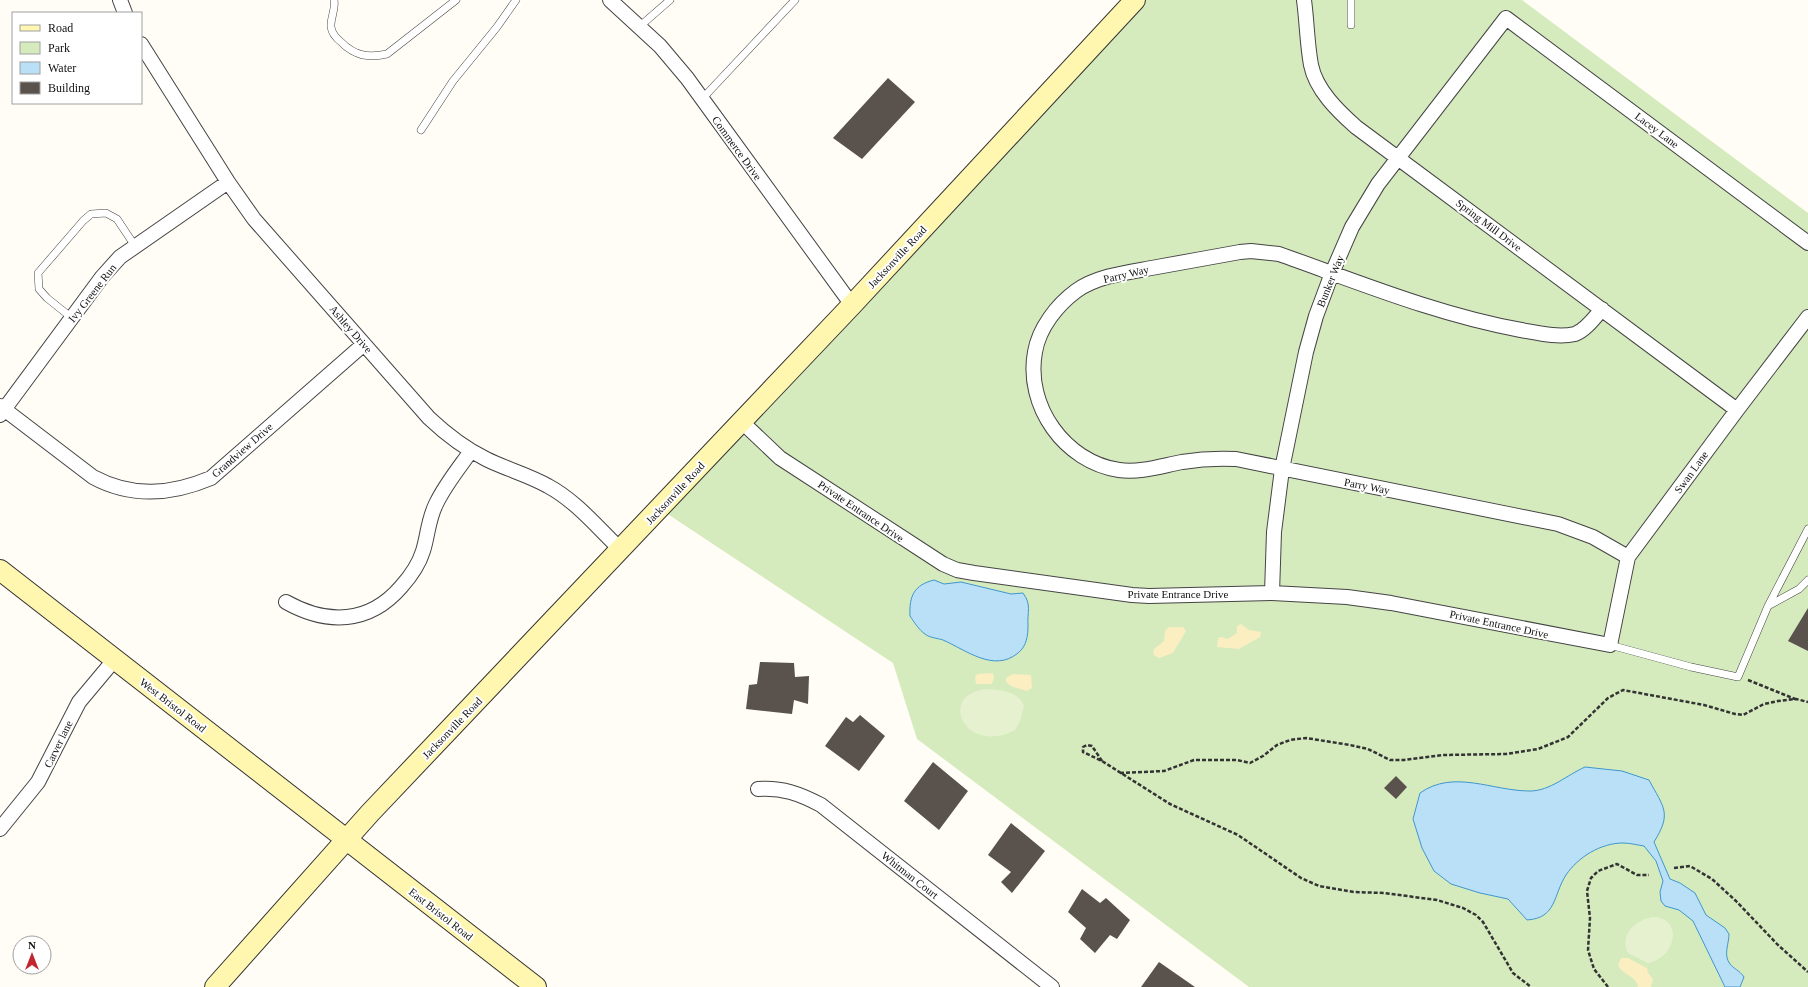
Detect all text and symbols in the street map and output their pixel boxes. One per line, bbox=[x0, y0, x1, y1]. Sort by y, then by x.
legend bbox=[12, 12, 142, 104]
text: Road bbox=[48, 21, 73, 35]
text: Park bbox=[48, 41, 70, 55]
text: Water bbox=[48, 61, 76, 75]
text: Building bbox=[48, 81, 90, 95]
street label: Lacey Lane bbox=[1633, 110, 1681, 150]
street label: Commerce Drive bbox=[710, 114, 764, 182]
street label: Spring Mill Drive bbox=[1454, 196, 1524, 254]
street label: Jacksonville Road bbox=[865, 223, 929, 290]
street label: Bunker Way bbox=[1314, 253, 1346, 309]
street label: Ivy Greene Run bbox=[66, 261, 119, 324]
street label: Parry Way bbox=[1102, 263, 1150, 285]
street label: Ashley Drive bbox=[327, 303, 375, 355]
street label: Grandview Drive bbox=[209, 420, 275, 480]
street label: Swan Lane bbox=[1672, 448, 1710, 495]
street label: Jacksonville Road bbox=[643, 459, 707, 526]
street label: Parry Way bbox=[1343, 476, 1391, 496]
street label: Private Entrance Drive bbox=[816, 478, 906, 544]
street label: Private Entrance Drive bbox=[1128, 588, 1229, 600]
street label: Private Entrance Drive bbox=[1448, 608, 1550, 640]
street label: West Bristol Road bbox=[138, 676, 209, 735]
street label: Jacksonville Road bbox=[420, 695, 485, 761]
street label: Carver lane bbox=[41, 718, 75, 770]
street label: Whitman Court bbox=[879, 849, 941, 901]
street label: East Bristol Road bbox=[407, 885, 476, 943]
north arrow bbox=[12, 935, 52, 975]
text: N bbox=[28, 939, 36, 951]

